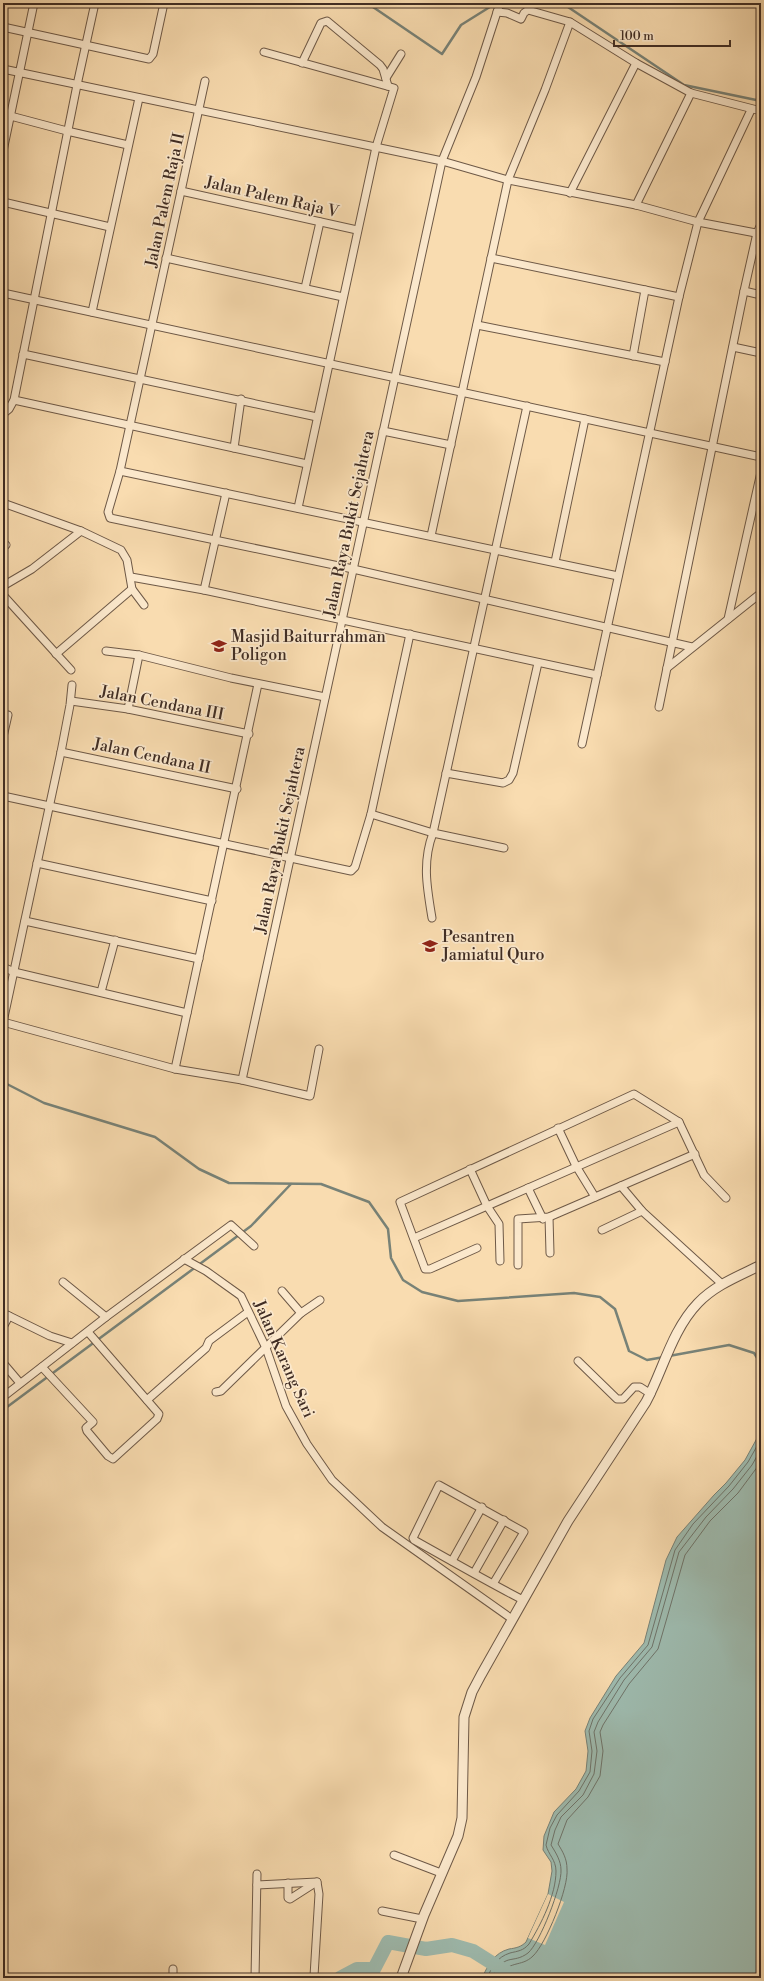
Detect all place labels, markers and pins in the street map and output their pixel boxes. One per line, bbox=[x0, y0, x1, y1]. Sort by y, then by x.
place label: Masjid Baiturrahman Poligon bbox=[231, 627, 386, 665]
school or university icon: Masjid Baiturrahman Poligon bbox=[210, 637, 228, 655]
place label: Pesantren Jamiatul Quro bbox=[441, 927, 544, 965]
school or university icon: Pesantren Jamiatul Quro bbox=[421, 937, 439, 955]

